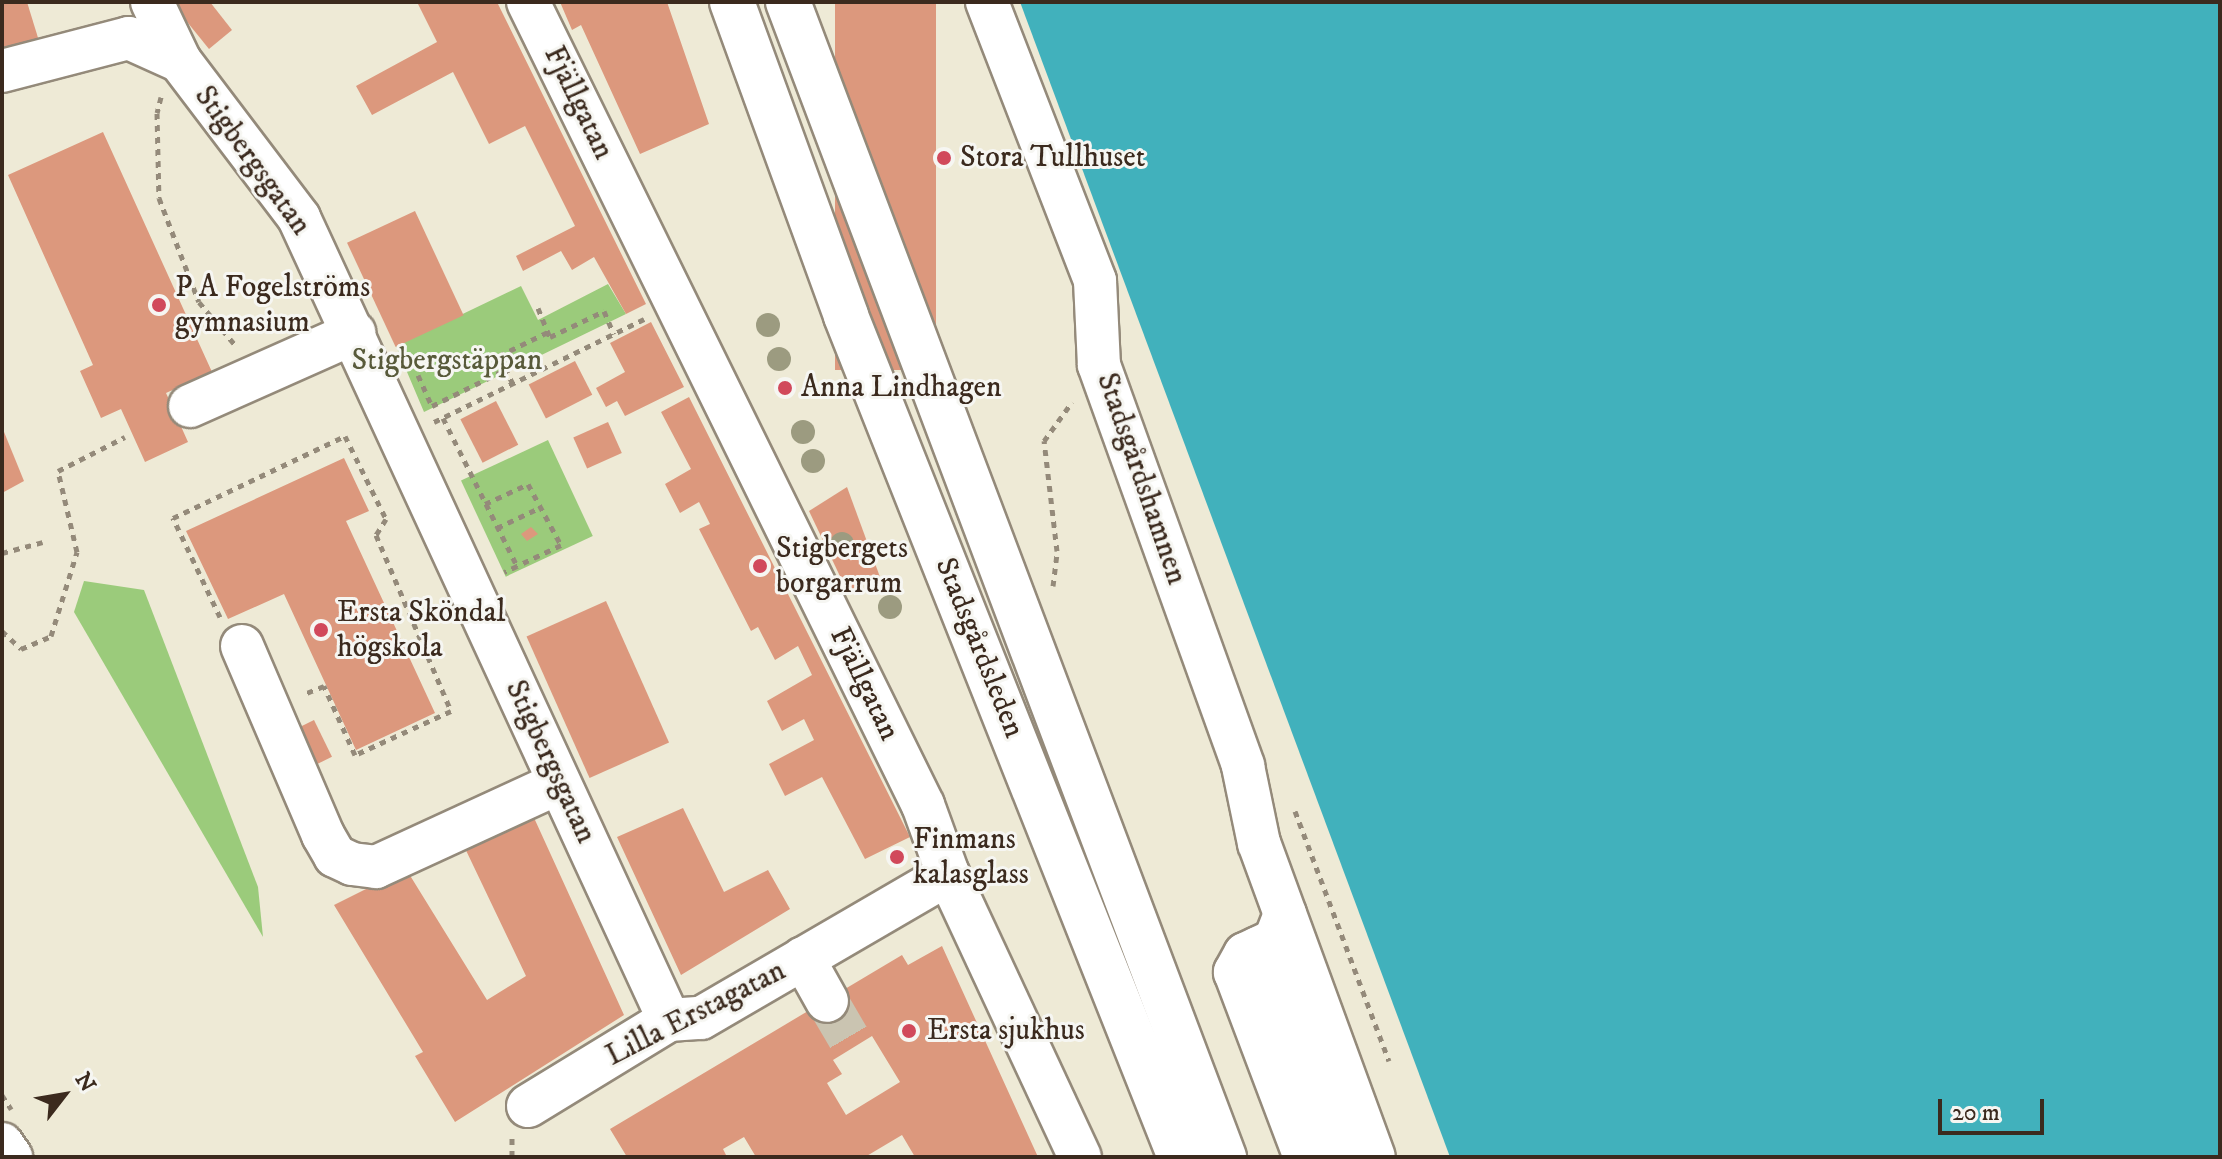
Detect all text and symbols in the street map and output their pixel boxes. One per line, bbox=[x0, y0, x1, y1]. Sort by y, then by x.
street label: Fjällgatan bbox=[535, 40, 621, 166]
street label: Stigbergsgatan bbox=[186, 80, 318, 242]
place label: Stora Tullhuset bbox=[960, 140, 1145, 176]
marker: Stora Tullhuset bbox=[935, 149, 953, 167]
place label: P A Fogelströms gymnasium bbox=[175, 270, 370, 340]
marker: P A Fogelströms gymnasium bbox=[150, 296, 168, 314]
park label: Stigbergstäppan bbox=[352, 343, 542, 379]
street label: Stadsgårdshamnen bbox=[1088, 369, 1194, 589]
place label: Anna Lindhagen bbox=[801, 370, 1002, 406]
marker: Anna Lindhagen bbox=[776, 379, 794, 397]
place label: Stigbergets borgarrum bbox=[776, 531, 908, 602]
street label: Stadsgårdsleden bbox=[927, 553, 1031, 743]
marker: Stigbergets borgarrum bbox=[751, 557, 769, 575]
place label: Ersta Sköndal högskola bbox=[337, 595, 505, 666]
marker: Ersta Sköndal högskola bbox=[312, 621, 330, 639]
street label: Fjällgatan bbox=[821, 621, 907, 747]
street label: Stigbergsgatan bbox=[497, 675, 603, 849]
place label: Finmans kalasglass bbox=[913, 822, 1029, 892]
marker: Finmans kalasglass bbox=[888, 848, 906, 866]
street label: Lilla Erstagatan bbox=[600, 953, 792, 1075]
place label: Ersta sjukhus bbox=[927, 1013, 1085, 1049]
marker: Ersta sjukhus bbox=[898, 1020, 920, 1042]
north arrow bbox=[24, 1055, 104, 1135]
text: N bbox=[69, 1068, 101, 1097]
scale bar bbox=[1942, 1083, 2048, 1133]
text: 20 m bbox=[1952, 1098, 2000, 1128]

